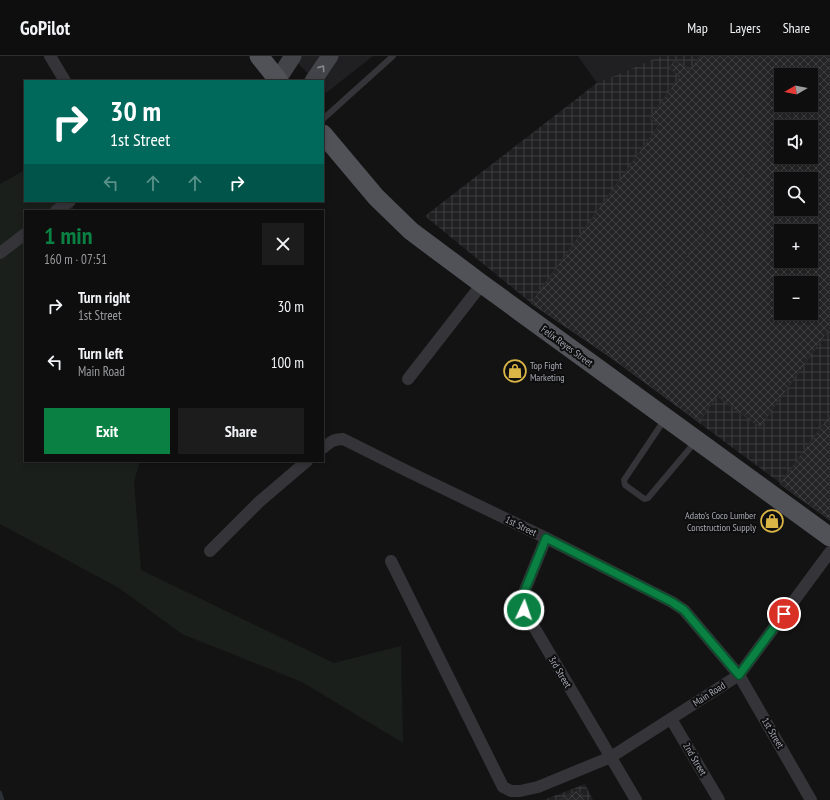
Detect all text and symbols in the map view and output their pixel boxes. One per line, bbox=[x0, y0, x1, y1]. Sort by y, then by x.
text: GoPilot bbox=[20, 16, 70, 40]
text: Map bbox=[687, 19, 708, 37]
text: Layers bbox=[730, 19, 761, 37]
text: Share bbox=[783, 19, 810, 37]
one-way arrow bbox=[317, 66, 324, 73]
north arrow bbox=[774, 68, 818, 112]
map controls bbox=[774, 68, 818, 320]
text: 30 m bbox=[110, 92, 161, 129]
icon: right bbox=[44, 96, 96, 148]
button: sound bbox=[774, 120, 818, 164]
text: 1st Street bbox=[110, 128, 170, 151]
icon: left bbox=[100, 172, 122, 194]
icon: ahead bbox=[142, 172, 164, 194]
icon: ahead bbox=[184, 172, 206, 194]
icon: right bbox=[226, 172, 248, 194]
button: search bbox=[774, 172, 818, 216]
text: 1 min bbox=[44, 220, 92, 251]
button: close bbox=[262, 223, 304, 265]
button: + bbox=[774, 224, 818, 268]
text: 160 m · 07:51 bbox=[44, 251, 107, 268]
button: − bbox=[774, 276, 818, 320]
text: Turn right bbox=[78, 288, 130, 307]
icon: right bbox=[44, 295, 66, 317]
text: 30 m bbox=[278, 297, 304, 316]
text: 1st Street bbox=[78, 307, 122, 324]
street label: Felix Reyes Street bbox=[538, 323, 596, 369]
text: Turn left bbox=[78, 344, 123, 363]
icon: left bbox=[44, 351, 66, 373]
text: 100 m bbox=[271, 353, 304, 372]
shop icon: Top Fight Marketing bbox=[502, 358, 528, 384]
place label: Top Fight Marketing bbox=[530, 359, 565, 384]
text: Main Road bbox=[78, 363, 125, 380]
button: Exit bbox=[44, 408, 170, 454]
button: Share bbox=[178, 408, 304, 454]
shop icon: Adato's Coco Lumber Construction Supply bbox=[759, 508, 785, 534]
place label: Adato's Coco Lumber Construction Supply bbox=[685, 509, 756, 534]
street label: 1st Street bbox=[503, 513, 539, 539]
position arrow bbox=[503, 589, 545, 631]
pin bbox=[767, 597, 801, 631]
icon: arrive bbox=[773, 603, 795, 625]
street label: 3rd Street bbox=[546, 654, 575, 690]
street label: Main Road bbox=[690, 679, 728, 709]
street label: 1st Street bbox=[759, 715, 787, 751]
street label: 2nd Street bbox=[680, 740, 710, 778]

